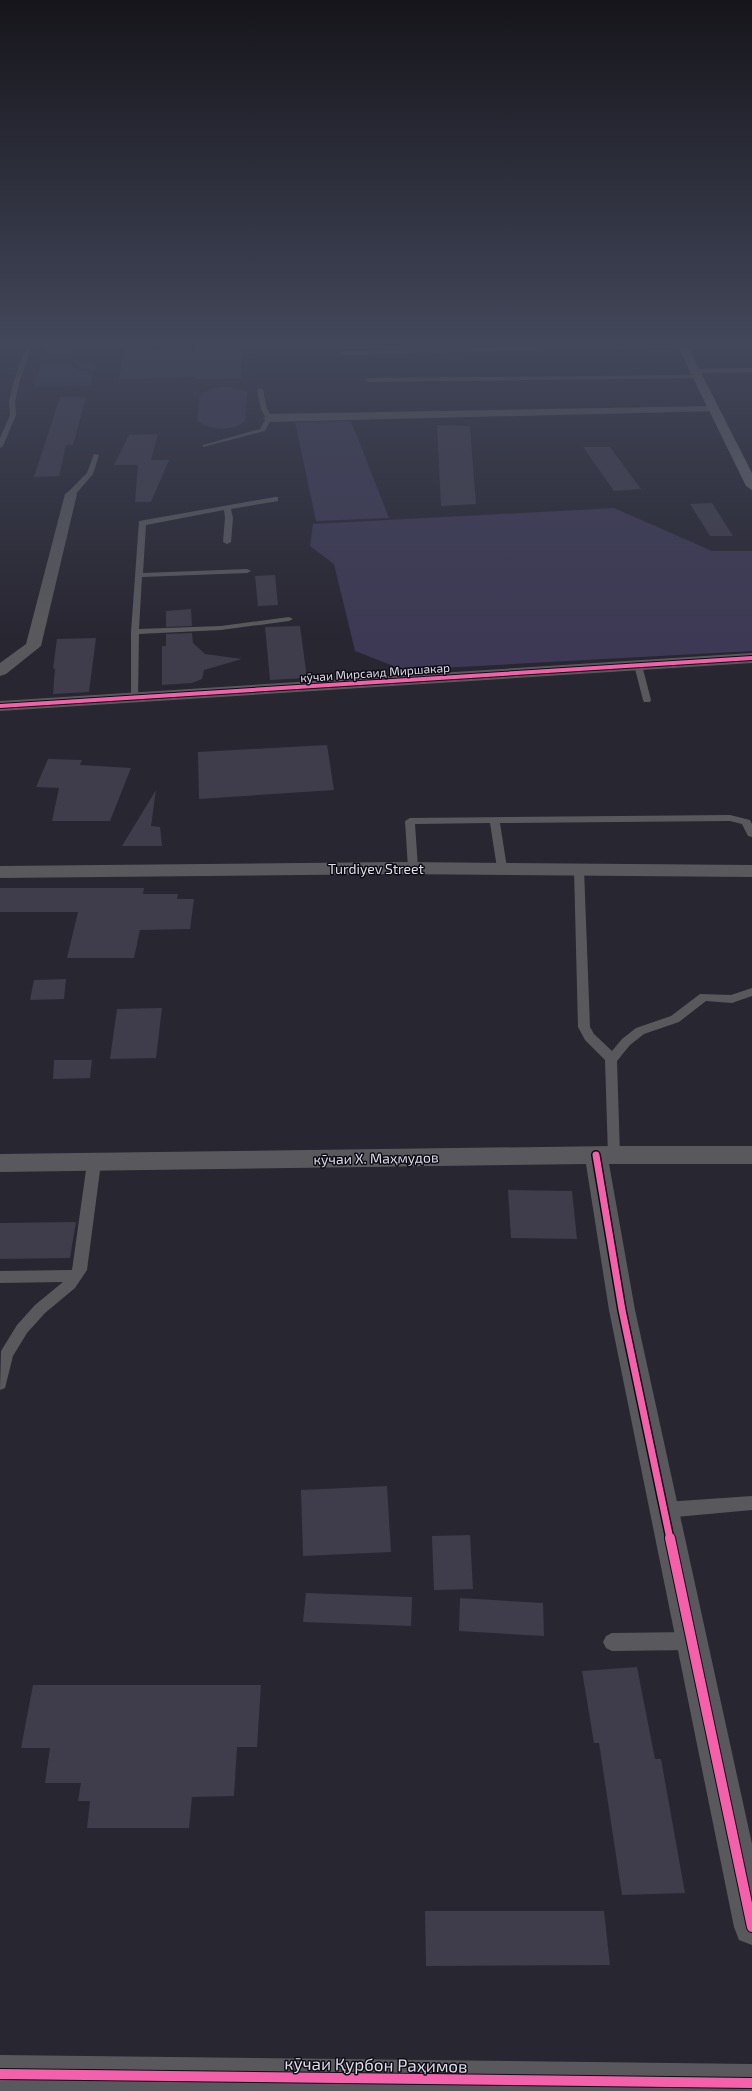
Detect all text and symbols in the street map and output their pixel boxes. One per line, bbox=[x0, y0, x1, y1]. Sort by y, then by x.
street label: кӯчаи Мирсаид Миршакар bbox=[300, 660, 451, 685]
street label: Turdiyev Street bbox=[328, 860, 424, 877]
street label: кӯчаи Х. Маҳмудов bbox=[313, 1148, 439, 1168]
street label: кӯчаи Қурбон Раҳимов bbox=[284, 2052, 468, 2077]

